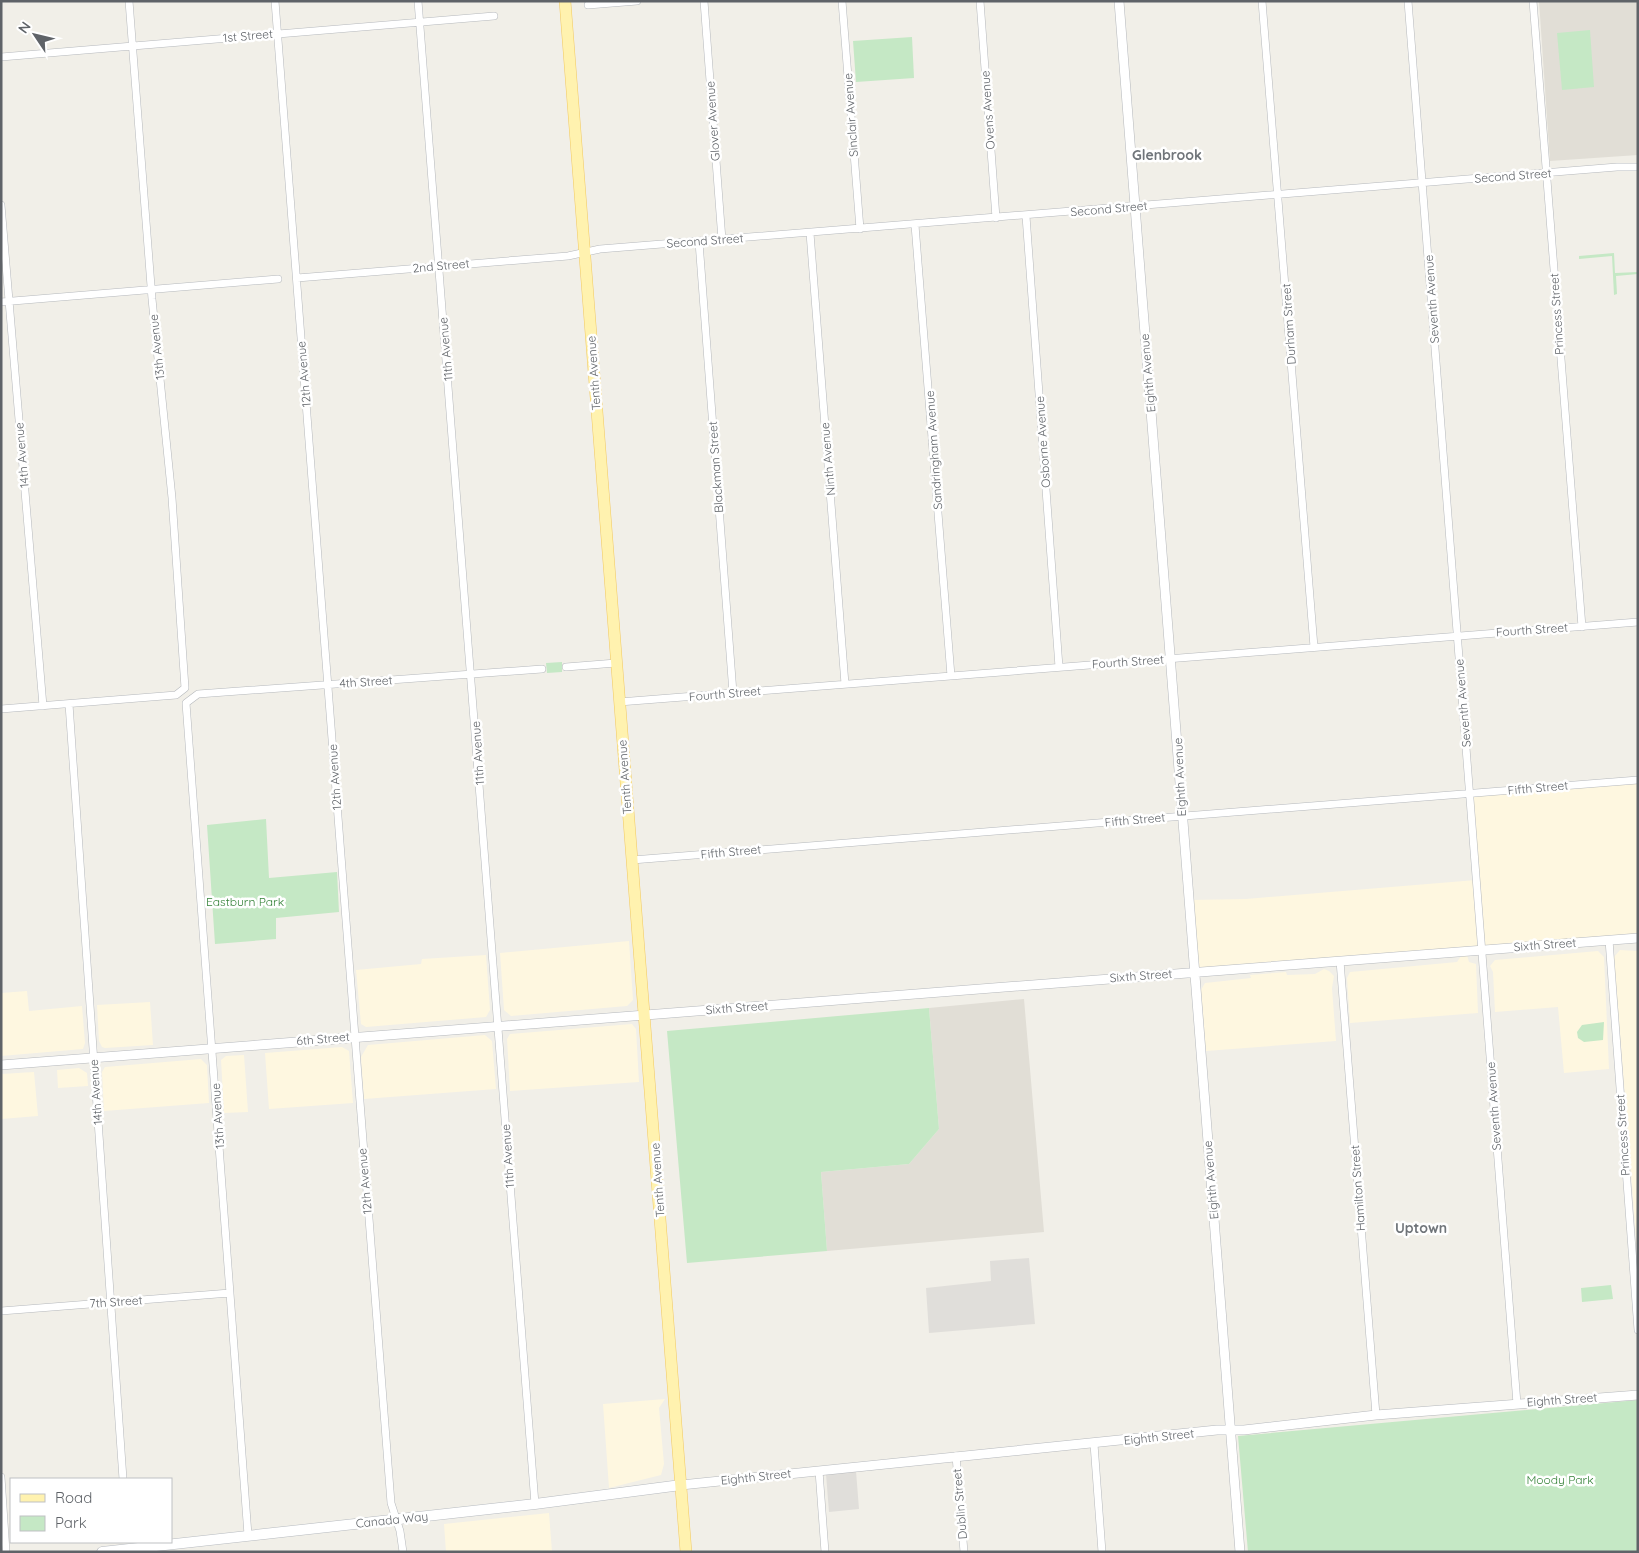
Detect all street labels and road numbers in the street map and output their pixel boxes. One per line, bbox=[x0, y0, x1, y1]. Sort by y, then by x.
street label: 1st Street bbox=[222, 26, 274, 45]
street label: Ovens Avenue bbox=[977, 70, 998, 150]
street label: Sinclair Avenue bbox=[840, 72, 861, 157]
street label: Glover Avenue bbox=[702, 80, 723, 162]
street label: Second Street bbox=[1474, 165, 1552, 186]
street label: Second Street bbox=[1070, 198, 1148, 219]
street label: Second Street bbox=[666, 230, 744, 251]
street label: Seventh Avenue bbox=[1421, 254, 1442, 344]
street label: 2nd Street bbox=[412, 256, 470, 275]
street label: Princess Street bbox=[1546, 273, 1567, 355]
street label: Durham Street bbox=[1278, 283, 1299, 365]
street label: 13th Avenue bbox=[146, 313, 167, 381]
street label: 11th Avenue bbox=[435, 316, 456, 382]
street label: Eighth Avenue bbox=[1137, 333, 1158, 413]
street label: Tenth Avenue bbox=[583, 335, 604, 411]
street label: 12th Avenue bbox=[293, 340, 314, 408]
street label: Sandringham Avenue bbox=[922, 390, 945, 510]
street label: Osborne Avenue bbox=[1032, 395, 1053, 488]
street label: 14th Avenue bbox=[11, 421, 32, 488]
street label: Blackman Street bbox=[705, 421, 726, 513]
street label: Ninth Avenue bbox=[817, 422, 838, 496]
street label: Fourth Street bbox=[1495, 619, 1569, 640]
street label: Fourth Street bbox=[1091, 651, 1165, 672]
street label: Seventh Avenue bbox=[1451, 658, 1474, 748]
street label: 4th Street bbox=[339, 672, 393, 691]
street label: Fourth Street bbox=[688, 683, 762, 704]
street label: 11th Avenue bbox=[468, 720, 487, 786]
street label: Eighth Avenue bbox=[1170, 737, 1189, 817]
street label: Tenth Avenue bbox=[614, 739, 635, 815]
street label: 12th Avenue bbox=[325, 743, 344, 811]
street label: Fifth Street bbox=[1507, 777, 1569, 798]
street label: Fifth Street bbox=[1104, 809, 1166, 830]
street label: Fifth Street bbox=[700, 841, 762, 862]
street label: Sixth Street bbox=[1513, 935, 1577, 954]
street label: Sixth Street bbox=[1109, 966, 1173, 985]
street label: Sixth Street bbox=[705, 998, 769, 1017]
street label: 6th Street bbox=[296, 1029, 350, 1048]
street label: 14th Avenue bbox=[86, 1058, 105, 1125]
street label: Seventh Avenue bbox=[1483, 1061, 1504, 1151]
street label: 13th Avenue bbox=[208, 1082, 227, 1149]
street label: Princess Street bbox=[1612, 1094, 1633, 1176]
street label: 11th Avenue bbox=[498, 1123, 517, 1189]
street label: Eighth Avenue bbox=[1200, 1140, 1221, 1220]
street label: Tenth Avenue bbox=[647, 1142, 668, 1218]
street label: Hamilton Street bbox=[1347, 1144, 1368, 1232]
street label: 12th Avenue bbox=[354, 1147, 375, 1215]
street label: 7th Street bbox=[89, 1292, 143, 1311]
street label: Eighth Street bbox=[1526, 1390, 1598, 1409]
street label: Eighth Street bbox=[1123, 1425, 1195, 1448]
street label: Eighth Street bbox=[720, 1465, 792, 1488]
street label: Dublin Street bbox=[949, 1468, 970, 1540]
street label: Canada Way bbox=[355, 1508, 429, 1531]

